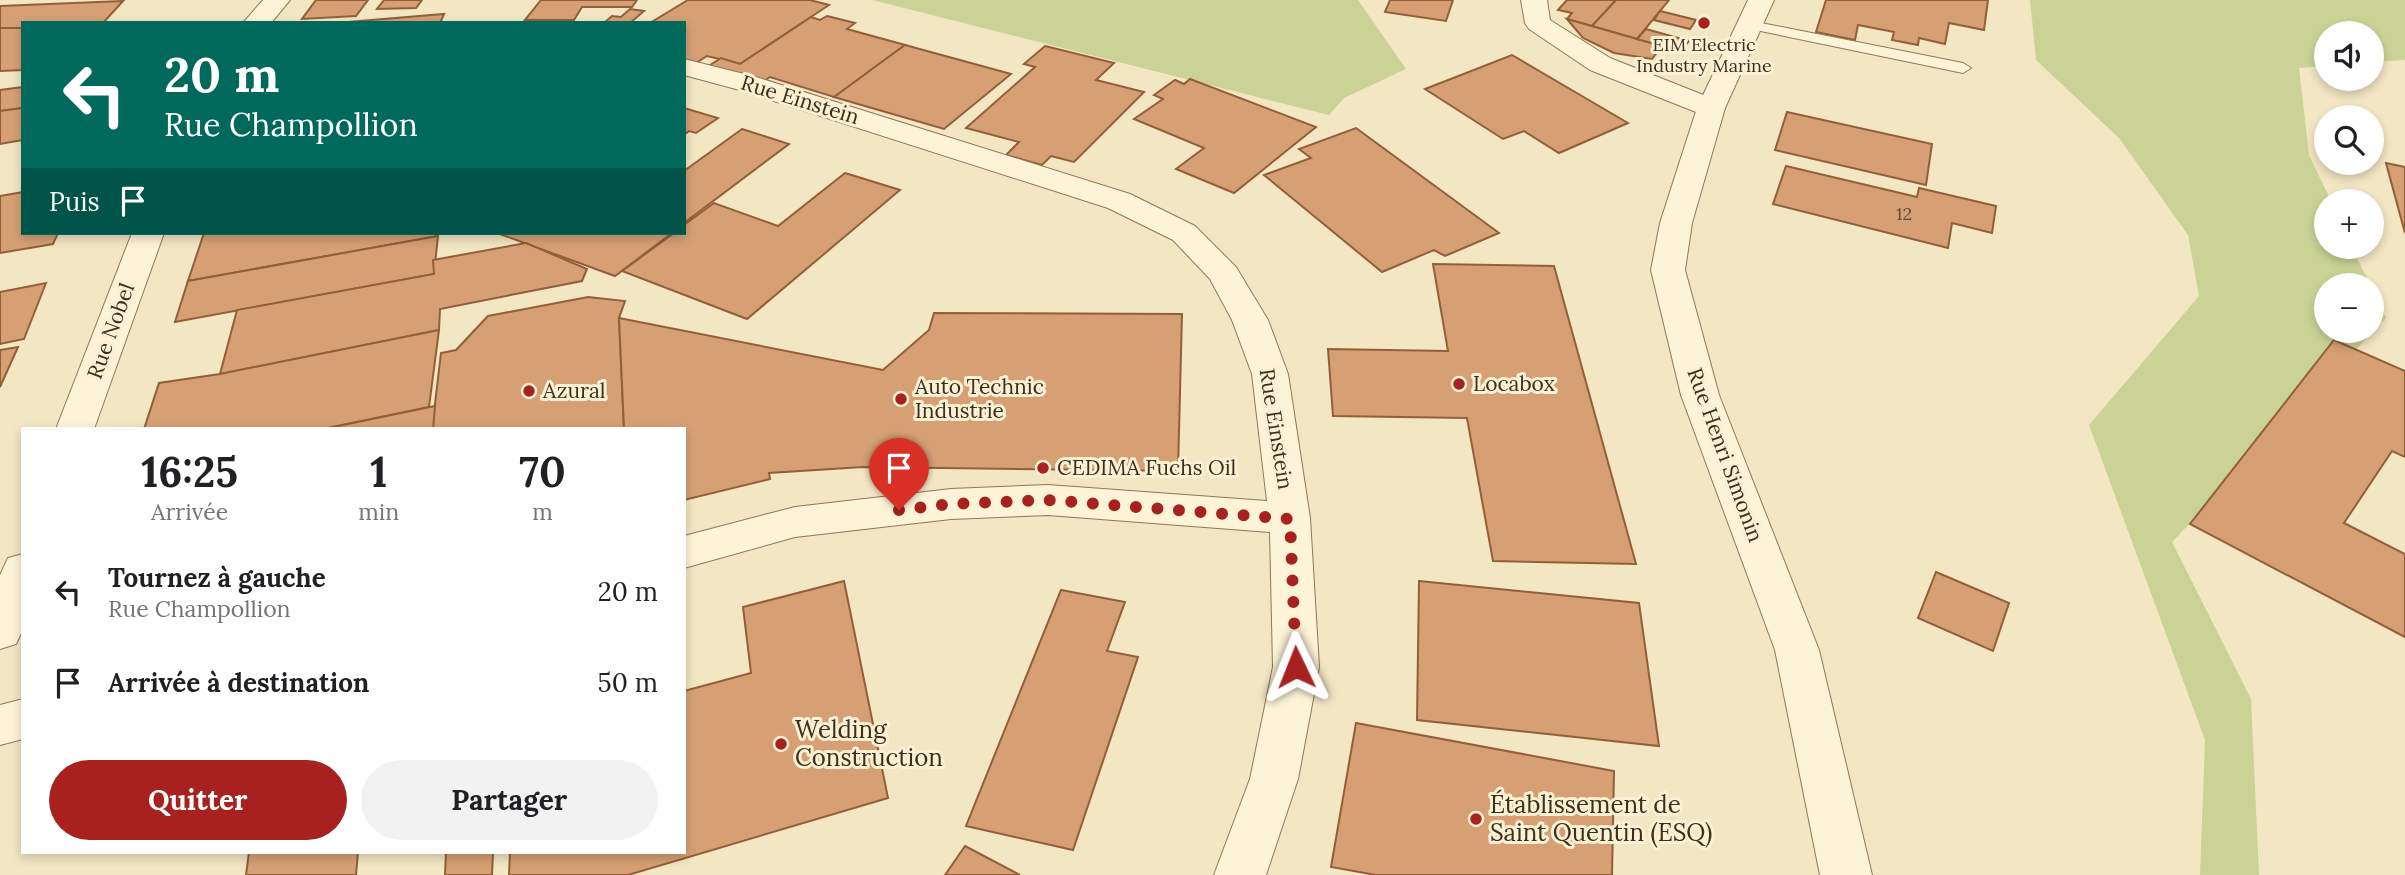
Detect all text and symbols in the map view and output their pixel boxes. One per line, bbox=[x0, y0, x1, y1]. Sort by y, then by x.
marker: EIM Electric Industry Marine bbox=[1696, 15, 1712, 31]
map controls bbox=[2314, 21, 2384, 343]
button: sound bbox=[2314, 21, 2384, 91]
place label: EIM Electric Industry Marine bbox=[1636, 33, 1772, 77]
text: 20 m bbox=[164, 43, 279, 105]
icon: left bbox=[49, 49, 140, 140]
street label: Rue Einstein bbox=[738, 69, 863, 130]
text: Rue Champollion bbox=[164, 104, 418, 145]
button: search bbox=[2314, 105, 2384, 175]
icon: arrive bbox=[114, 182, 152, 220]
text: Puis bbox=[49, 185, 100, 218]
button: + bbox=[2314, 189, 2384, 259]
house number: 12 bbox=[1896, 202, 1912, 225]
button: − bbox=[2314, 273, 2384, 343]
street label: Rue Nobel bbox=[81, 279, 140, 382]
street label: Rue Henri Simonin bbox=[1681, 364, 1770, 546]
street label: Rue Einstein bbox=[1254, 366, 1299, 492]
place label: Locabox bbox=[1473, 370, 1555, 397]
place label: Auto Technic Industrie bbox=[914, 373, 1044, 424]
marker: Locabox bbox=[1451, 376, 1467, 392]
place label: Azural bbox=[542, 377, 606, 404]
marker: Azural bbox=[521, 383, 537, 399]
marker: Auto Technic Industrie bbox=[893, 391, 909, 407]
pin bbox=[869, 438, 929, 510]
text: 16:25 bbox=[141, 445, 238, 499]
text: 1 bbox=[370, 445, 387, 499]
text: 70 bbox=[519, 445, 566, 499]
icon: arrive bbox=[880, 449, 918, 487]
place label: CEDIMA Fuchs Oil bbox=[1057, 454, 1236, 481]
marker: CEDIMA Fuchs Oil bbox=[1035, 460, 1051, 476]
text: Arrivée bbox=[151, 497, 228, 526]
text: min bbox=[358, 497, 399, 526]
text: m bbox=[532, 497, 553, 526]
text: Tournez à gauche bbox=[108, 561, 326, 594]
icon: left bbox=[49, 573, 87, 611]
text: 20 m bbox=[598, 575, 658, 608]
text: Rue Champollion bbox=[108, 594, 291, 623]
position arrow bbox=[1259, 630, 1333, 704]
icon: arrive bbox=[49, 664, 87, 702]
text: Arrivée à destination bbox=[108, 666, 369, 699]
text: 50 m bbox=[598, 666, 658, 699]
place label: Welding Construction bbox=[795, 714, 943, 773]
marker: Welding Construction bbox=[773, 736, 789, 752]
button: Quitter bbox=[49, 760, 347, 840]
button: Partager bbox=[361, 760, 658, 840]
place label: Établissement de Saint Quentin (ESQ) bbox=[1490, 789, 1712, 848]
marker: Établissement de Saint Quentin (ESQ) bbox=[1468, 811, 1484, 827]

